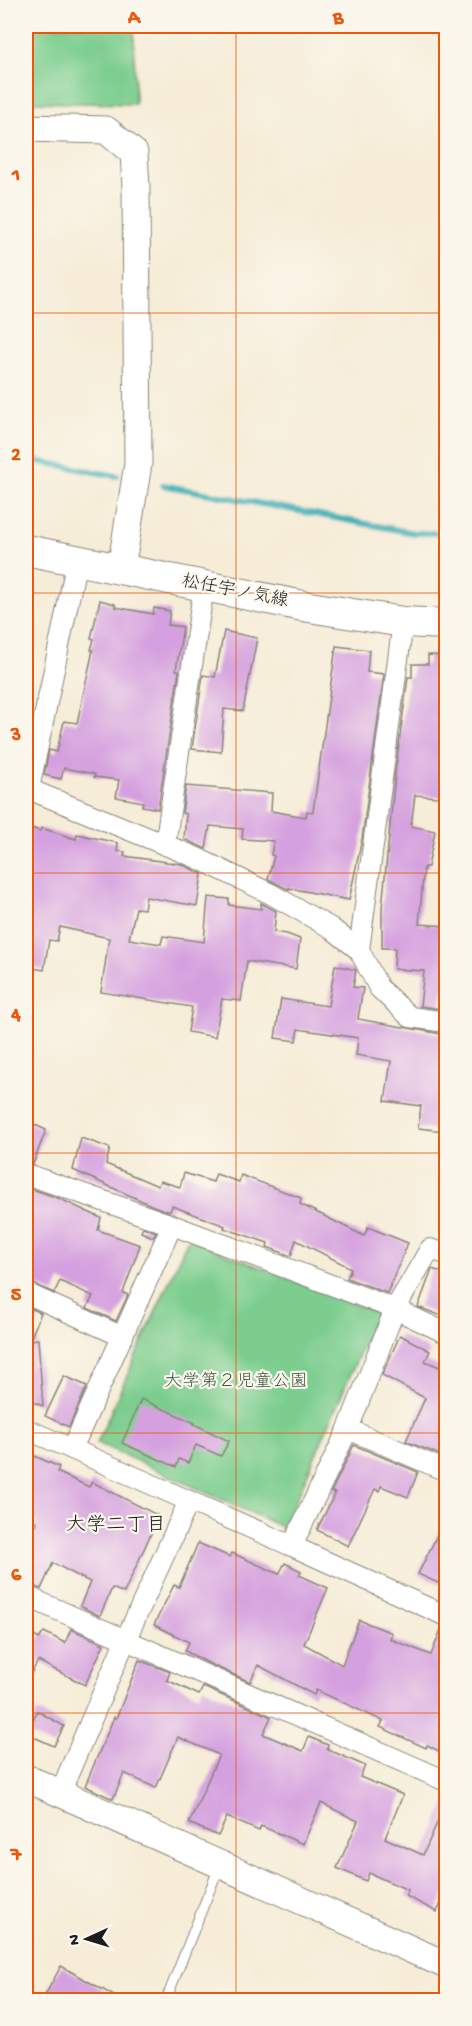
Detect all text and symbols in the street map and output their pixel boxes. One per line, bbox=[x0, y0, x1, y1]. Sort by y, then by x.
text: A bbox=[127, 8, 142, 31]
text: B bbox=[332, 8, 344, 31]
text: 1 bbox=[11, 165, 20, 188]
text: 2 bbox=[11, 445, 21, 468]
street label: 松任宇ノ気線 bbox=[180, 570, 290, 613]
text: 3 bbox=[10, 725, 21, 748]
text: 4 bbox=[10, 1005, 21, 1028]
text: 5 bbox=[11, 1285, 22, 1308]
park label: 大学第２児童公園 bbox=[164, 1371, 308, 1393]
district label: 大学二丁目 bbox=[66, 1514, 166, 1538]
text: 6 bbox=[11, 1565, 22, 1588]
text: 7 bbox=[10, 1845, 23, 1868]
north arrow bbox=[57, 1909, 117, 1969]
text: N bbox=[66, 1933, 85, 1946]

